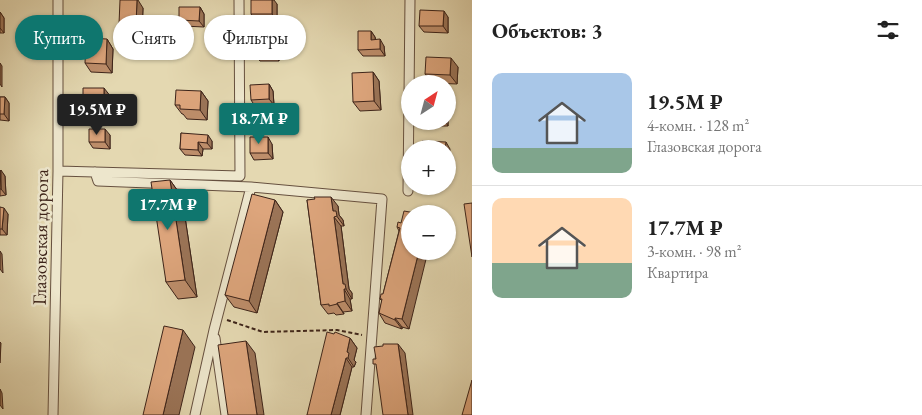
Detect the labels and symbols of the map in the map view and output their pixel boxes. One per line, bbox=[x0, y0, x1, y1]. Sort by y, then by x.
north arrow bbox=[401, 75, 456, 130]
pin: 19.5M ₽ bbox=[51, 94, 143, 136]
pin: 18.7M ₽ bbox=[213, 102, 305, 145]
street label: Глазовская дорога bbox=[27, 168, 54, 305]
pin: 17.7M ₽ bbox=[122, 188, 214, 231]

